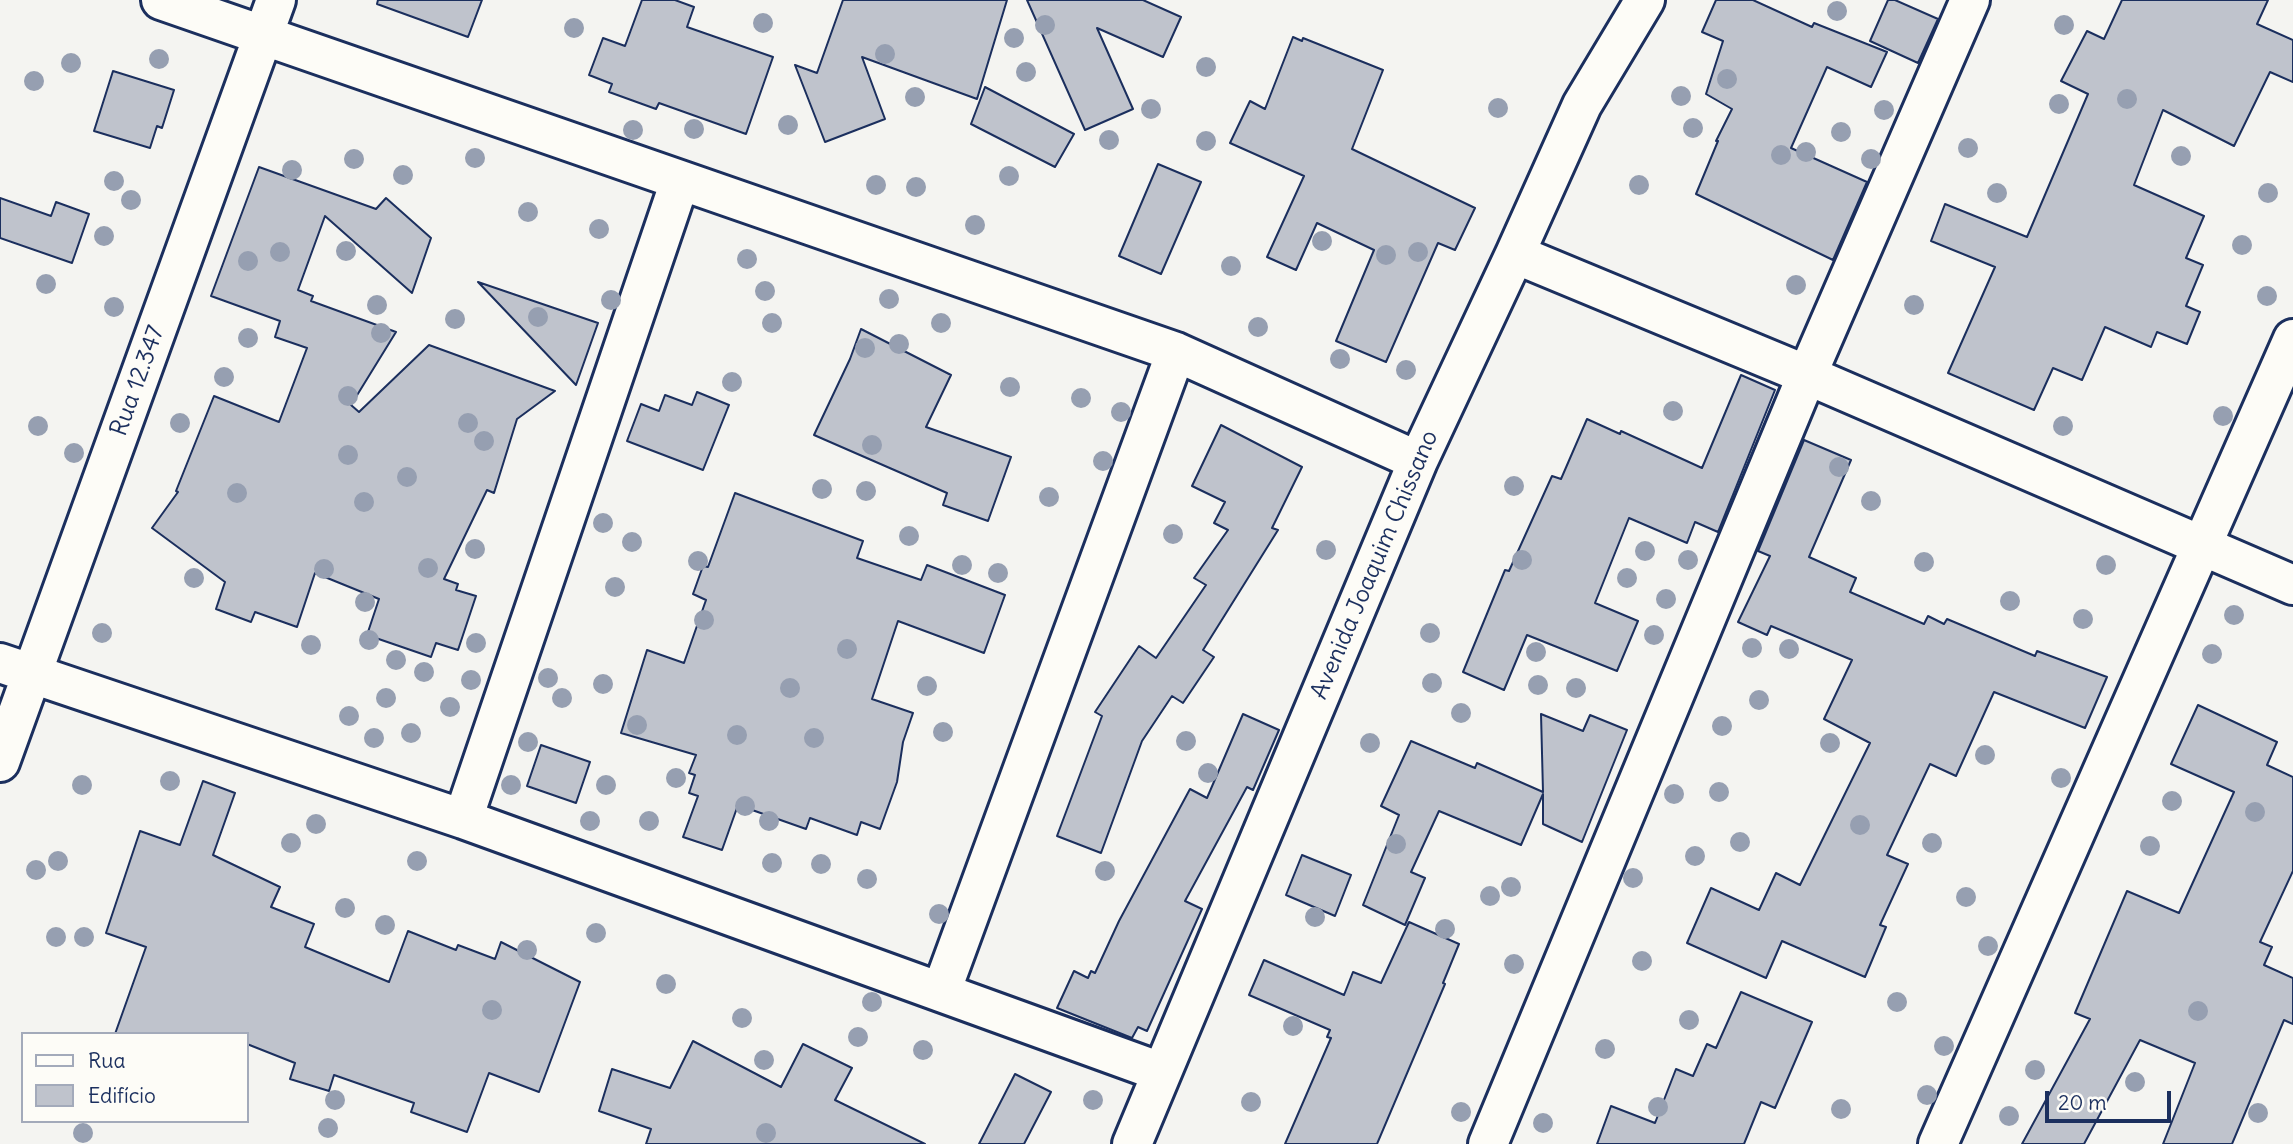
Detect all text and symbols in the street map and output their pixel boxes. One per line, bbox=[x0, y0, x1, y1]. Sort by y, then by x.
street label: Rua 12.347 bbox=[105, 322, 171, 440]
street label: Avenida Joaquim Chissano bbox=[1305, 426, 1445, 704]
legend bbox=[21, 1032, 248, 1123]
text: Rua bbox=[88, 1047, 125, 1074]
scale bar bbox=[2048, 1078, 2174, 1122]
text: Edifício bbox=[88, 1082, 156, 1109]
text: 20 m bbox=[2058, 1089, 2107, 1116]

